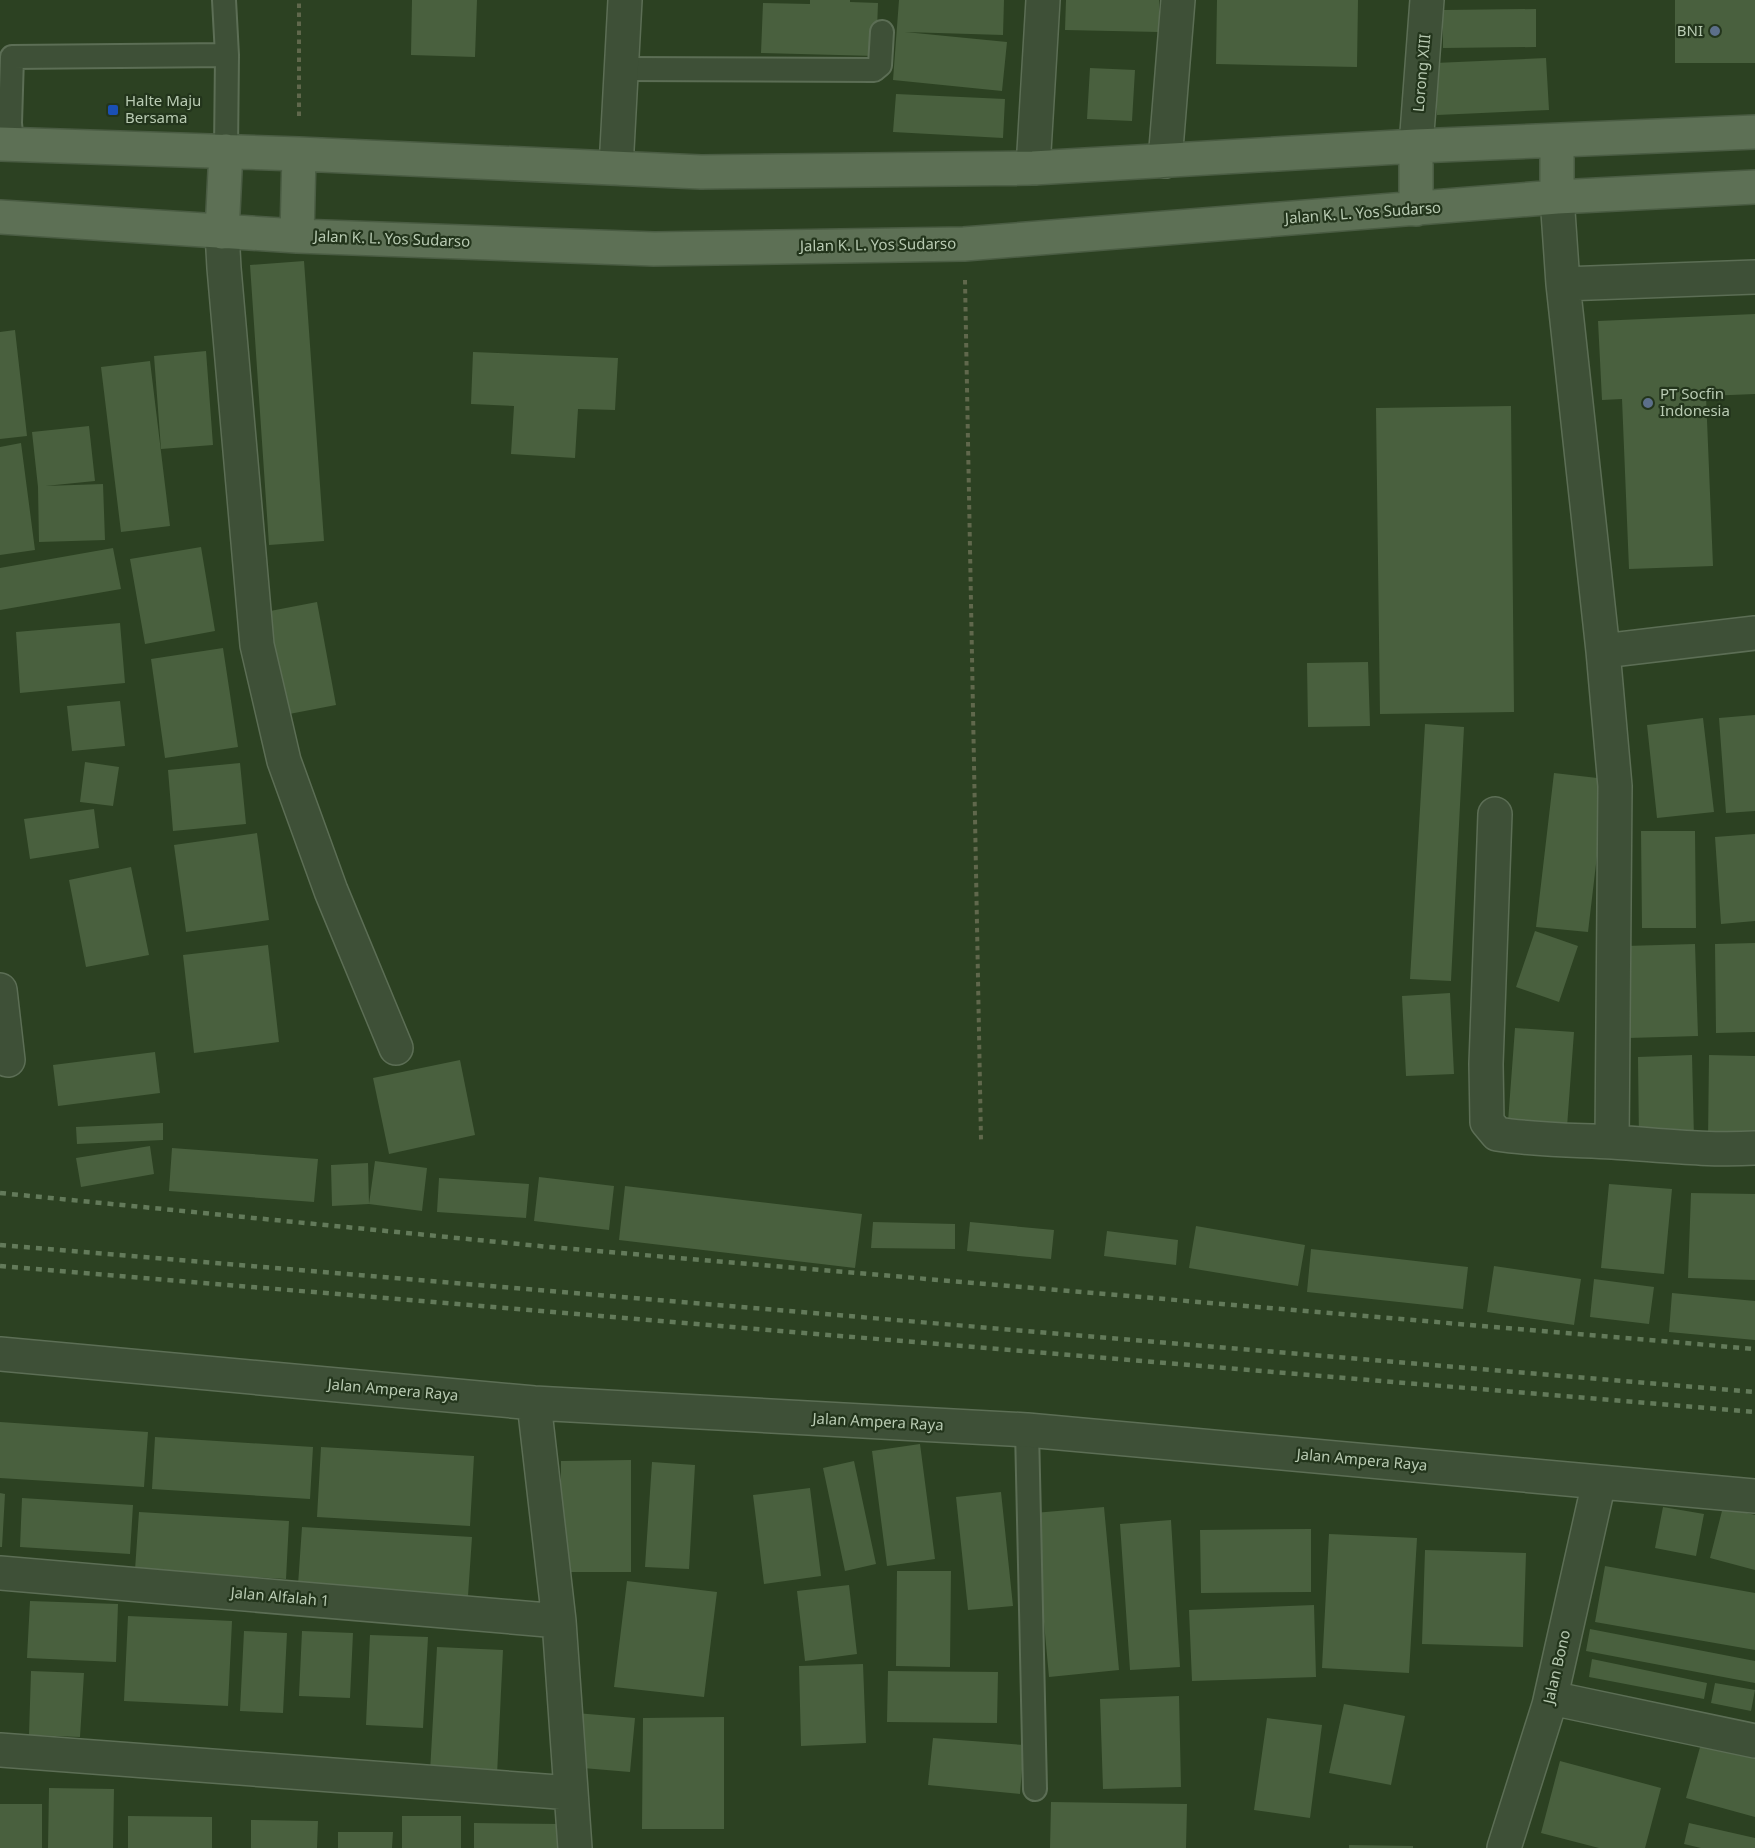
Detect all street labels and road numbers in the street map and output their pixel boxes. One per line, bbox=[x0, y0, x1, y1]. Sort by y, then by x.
street label: Lorong XIII bbox=[1408, 33, 1434, 113]
street label: Jalan K. L. Yos Sudarso bbox=[1282, 197, 1442, 228]
street label: Jalan K. L. Yos Sudarso bbox=[312, 225, 471, 251]
street label: Jalan K. L. Yos Sudarso bbox=[798, 233, 956, 255]
street label: Jalan Ampera Raya bbox=[325, 1373, 459, 1405]
street label: Jalan Ampera Raya bbox=[810, 1407, 944, 1434]
street label: Jalan Ampera Raya bbox=[1294, 1443, 1428, 1475]
street label: Jalan Alfalah 1 bbox=[228, 1582, 330, 1610]
street label: Jalan Bono bbox=[1537, 1628, 1574, 1708]

